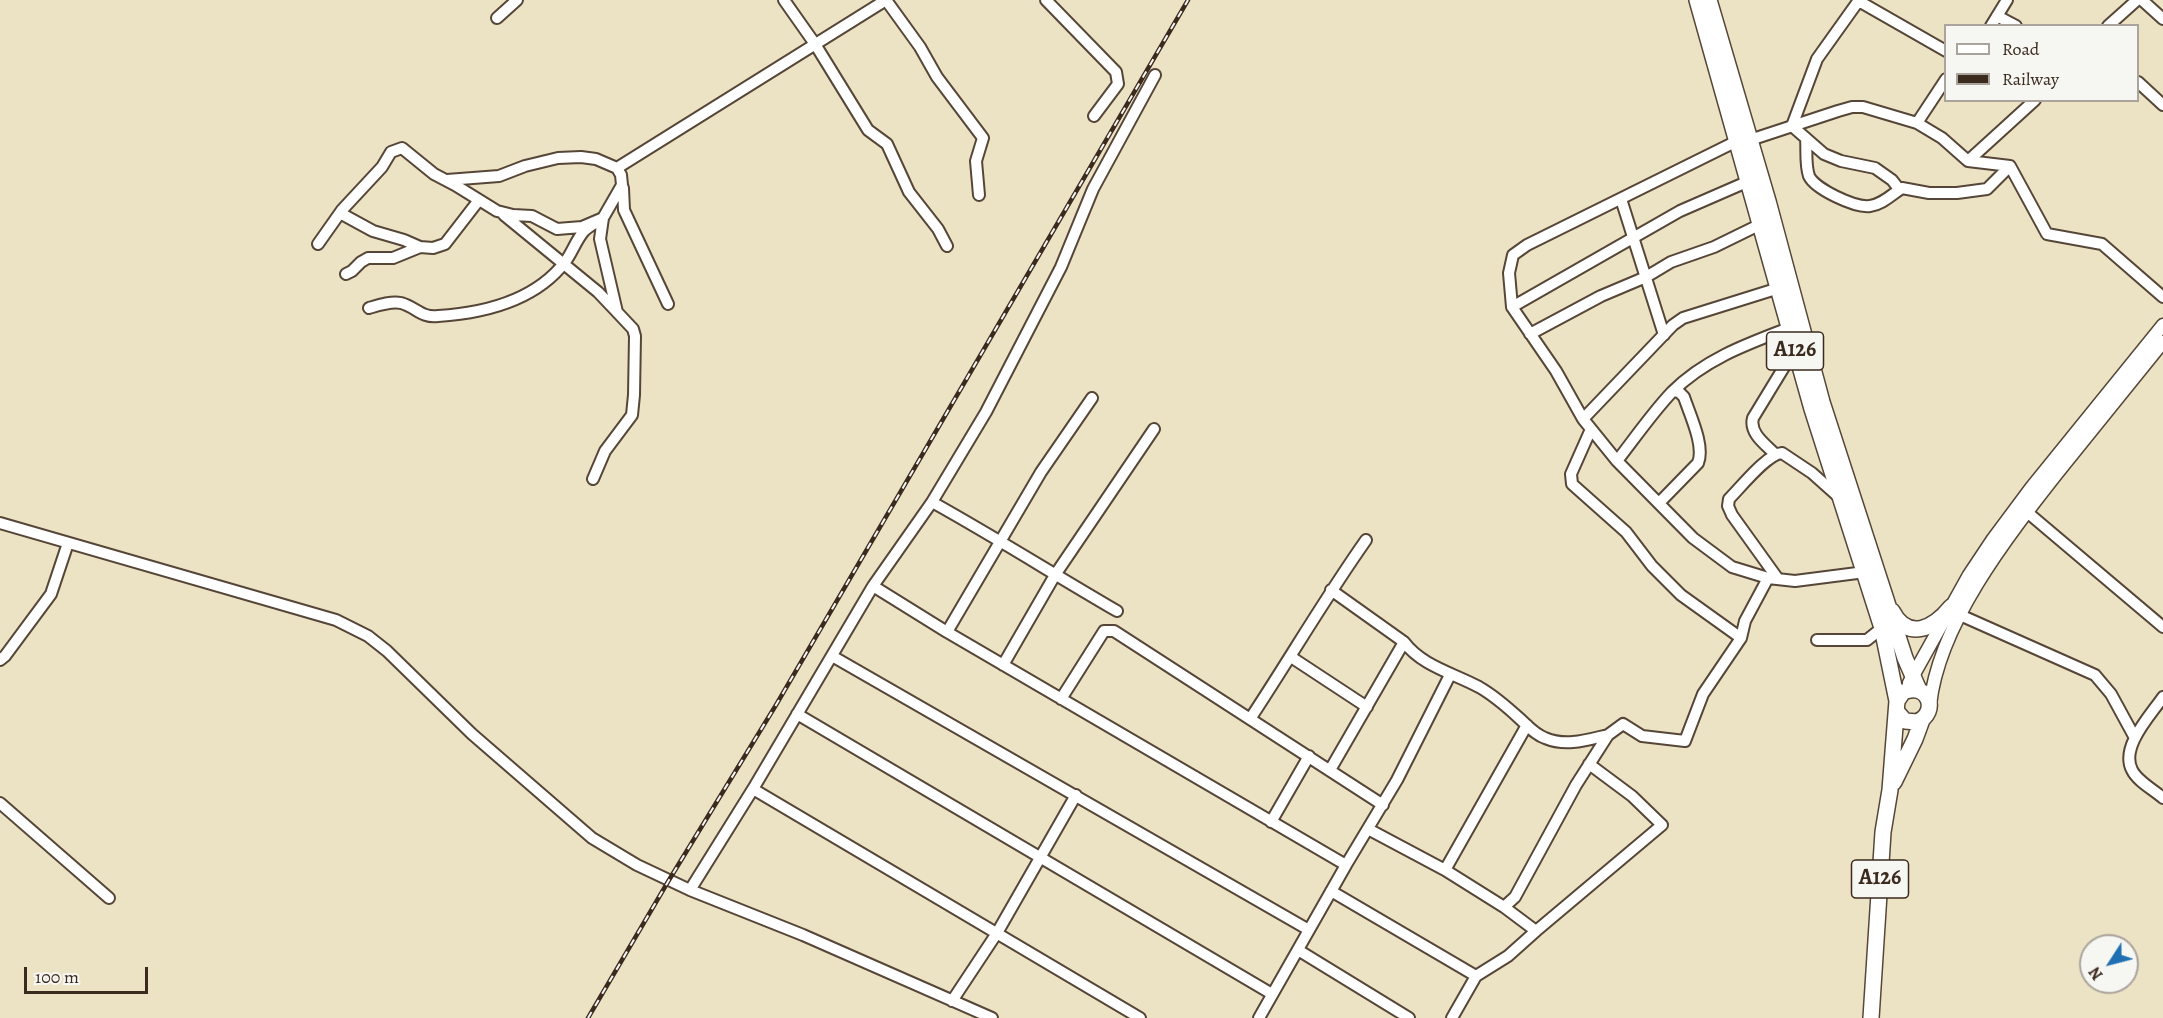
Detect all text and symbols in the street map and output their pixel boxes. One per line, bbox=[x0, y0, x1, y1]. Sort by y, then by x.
legend bbox=[1944, 24, 2139, 102]
text: Road bbox=[2002, 37, 2039, 61]
text: Railway bbox=[2002, 67, 2059, 91]
road number: A126 bbox=[1766, 332, 1824, 370]
road number: A126 bbox=[1852, 860, 1908, 898]
north arrow bbox=[2079, 934, 2139, 994]
scale bar bbox=[27, 955, 152, 993]
text: N bbox=[2084, 962, 2108, 985]
text: 100 m bbox=[35, 965, 79, 989]

